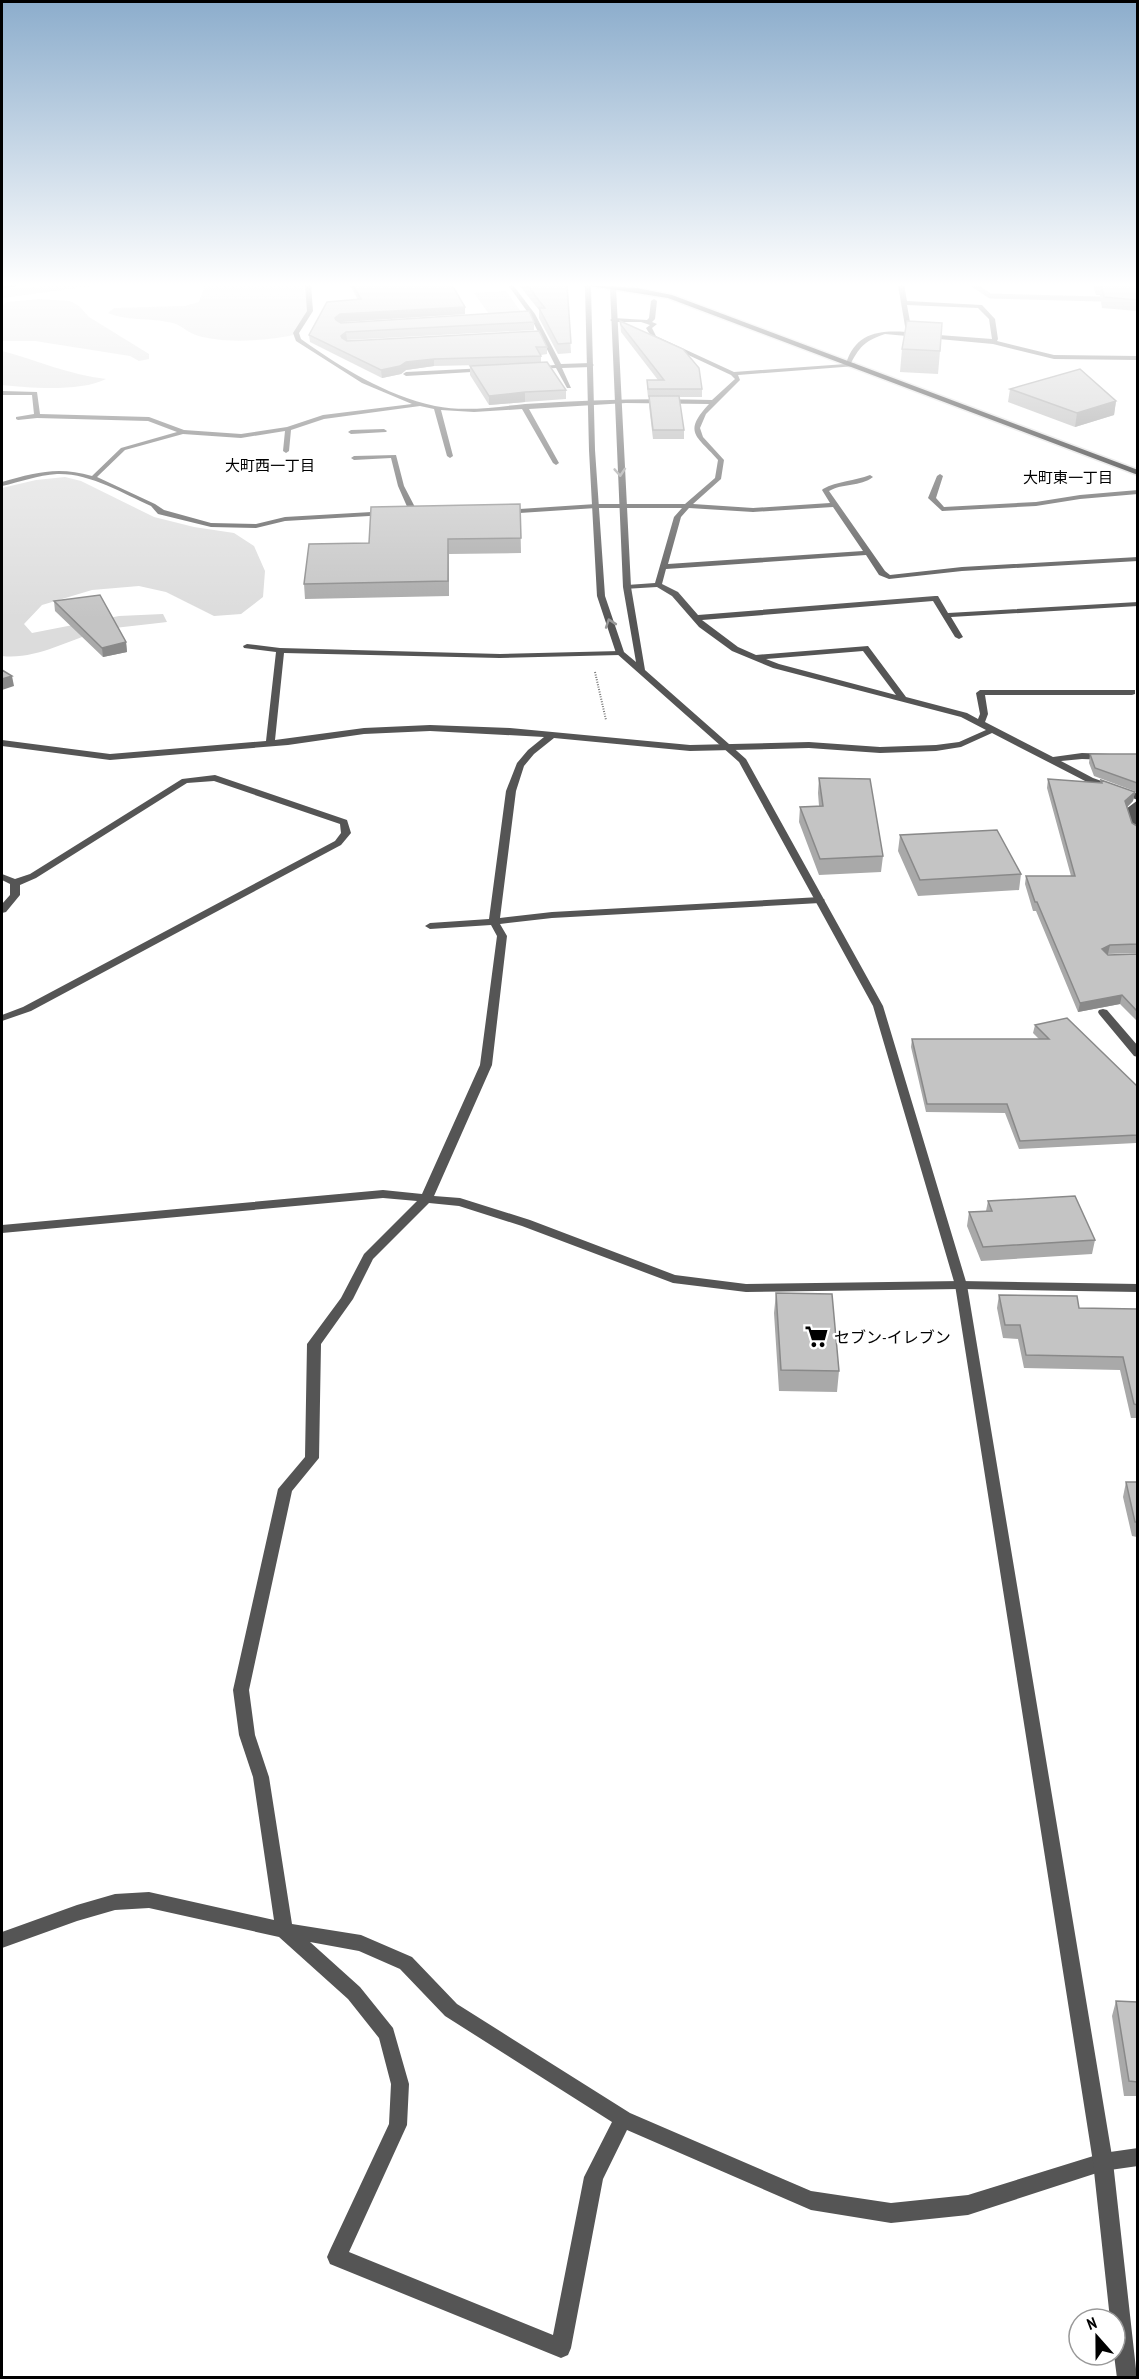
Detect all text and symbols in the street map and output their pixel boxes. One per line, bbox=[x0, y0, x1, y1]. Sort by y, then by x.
district label: 大町西一丁目 bbox=[225, 456, 315, 475]
one-way arrow bbox=[613, 467, 626, 476]
district label: 大町東一丁目 bbox=[1023, 468, 1113, 487]
one-way arrow bbox=[605, 618, 617, 629]
supermarket icon: セブン-イレブン bbox=[803, 1324, 829, 1350]
place label: セブン-イレブン bbox=[834, 1327, 951, 1347]
north arrow bbox=[1067, 2307, 1127, 2367]
text: N bbox=[1084, 2312, 1099, 2334]

